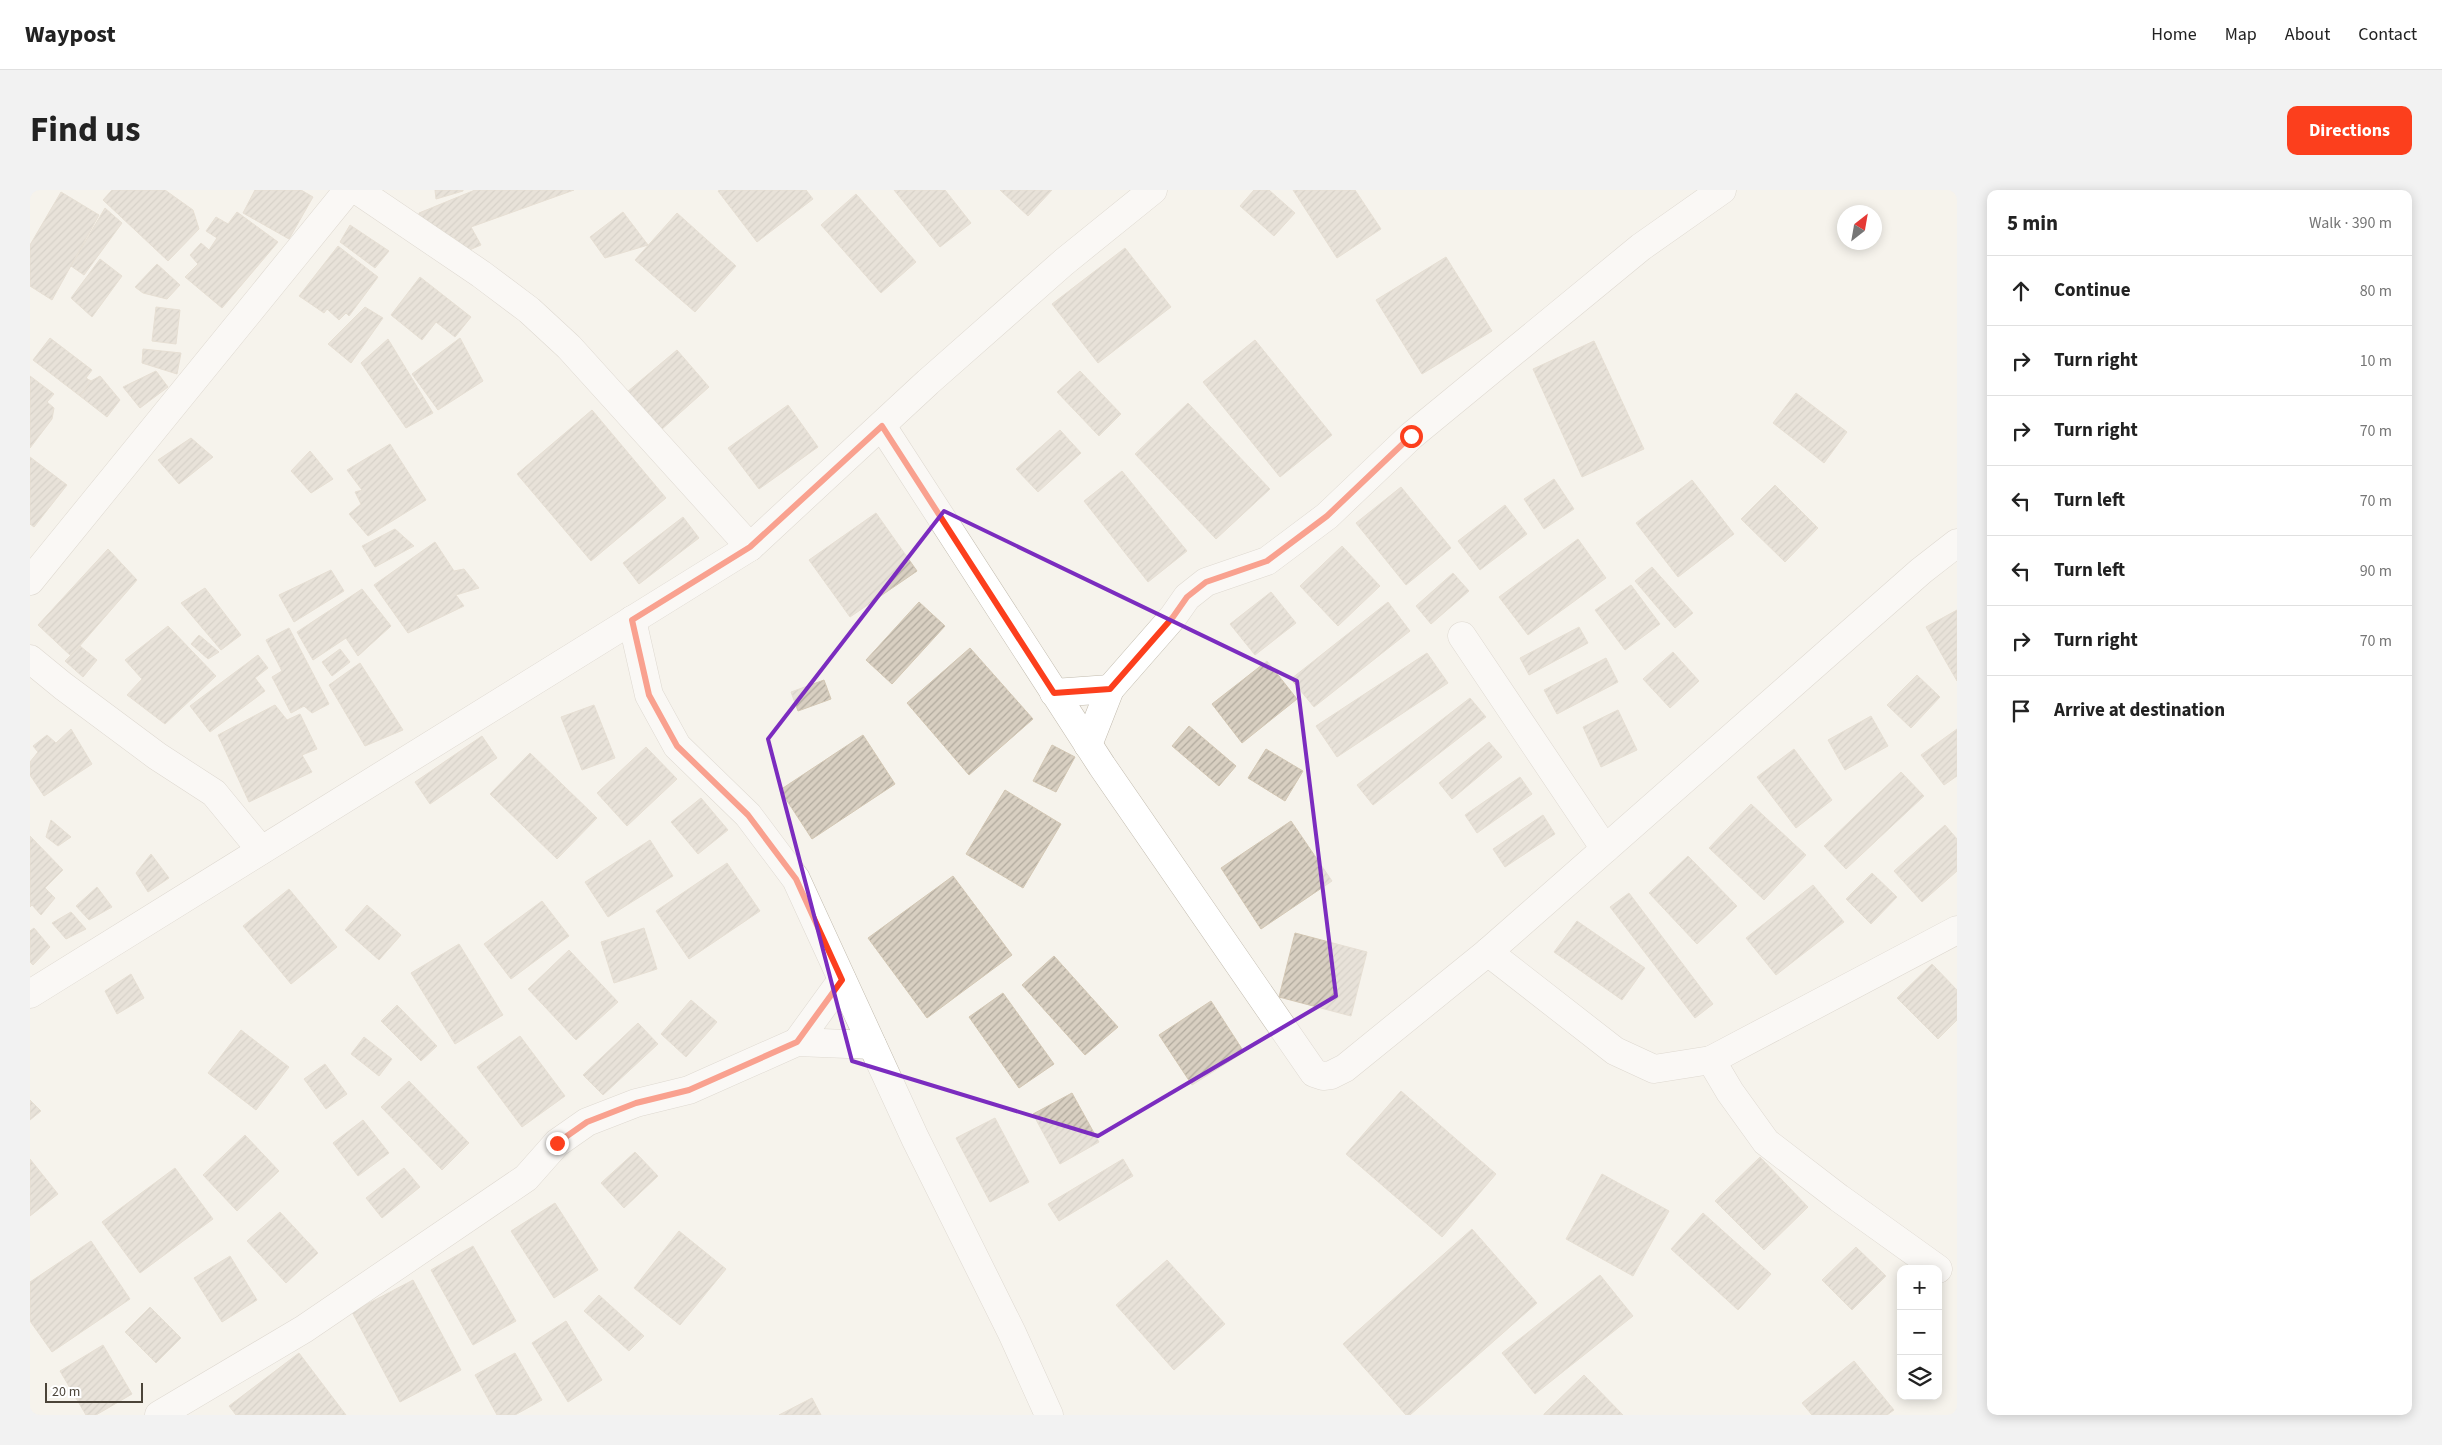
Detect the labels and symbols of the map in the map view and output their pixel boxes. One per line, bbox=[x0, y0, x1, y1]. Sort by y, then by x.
north arrow bbox=[1837, 205, 1882, 250]
route start bbox=[1400, 425, 1423, 448]
route end bbox=[546, 1132, 569, 1155]
scale bar bbox=[45, 1380, 142, 1403]

